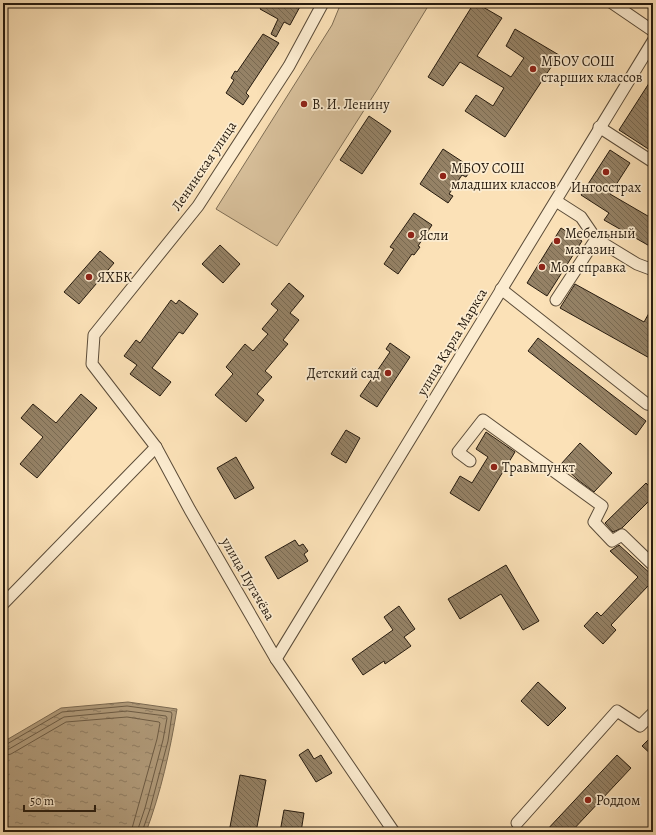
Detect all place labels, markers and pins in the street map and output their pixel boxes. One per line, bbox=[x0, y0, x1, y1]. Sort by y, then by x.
place label: МБОУ СОШ старших классов bbox=[541, 52, 643, 87]
marker: МБОУ СОШ старших классов bbox=[528, 64, 538, 74]
place label: В. И. Ленину bbox=[312, 95, 390, 114]
marker: В. И. Ленину bbox=[299, 99, 309, 109]
place label: МБОУ СОШ младших классов bbox=[451, 159, 556, 194]
marker: Ингосстрах bbox=[601, 167, 611, 177]
marker: МБОУ СОШ младших классов bbox=[438, 171, 448, 181]
place label: Ингосстрах bbox=[571, 178, 641, 197]
place label: Мебельный магазин bbox=[565, 224, 635, 259]
place label: Ясли bbox=[419, 226, 449, 245]
marker: Ясли bbox=[406, 230, 416, 240]
marker: Мебельный магазин bbox=[552, 236, 562, 246]
place label: Моя справка bbox=[550, 258, 626, 277]
marker: Моя справка bbox=[537, 262, 547, 272]
place label: ЯХБК bbox=[97, 268, 132, 287]
marker: ЯХБК bbox=[84, 272, 94, 282]
place label: Детский сад bbox=[307, 364, 380, 383]
marker: Детский сад bbox=[383, 368, 393, 378]
place label: Травмпункт bbox=[502, 458, 575, 477]
marker: Травмпункт bbox=[489, 462, 499, 472]
place label: Роддом bbox=[596, 791, 640, 810]
marker: Роддом bbox=[583, 795, 593, 805]

